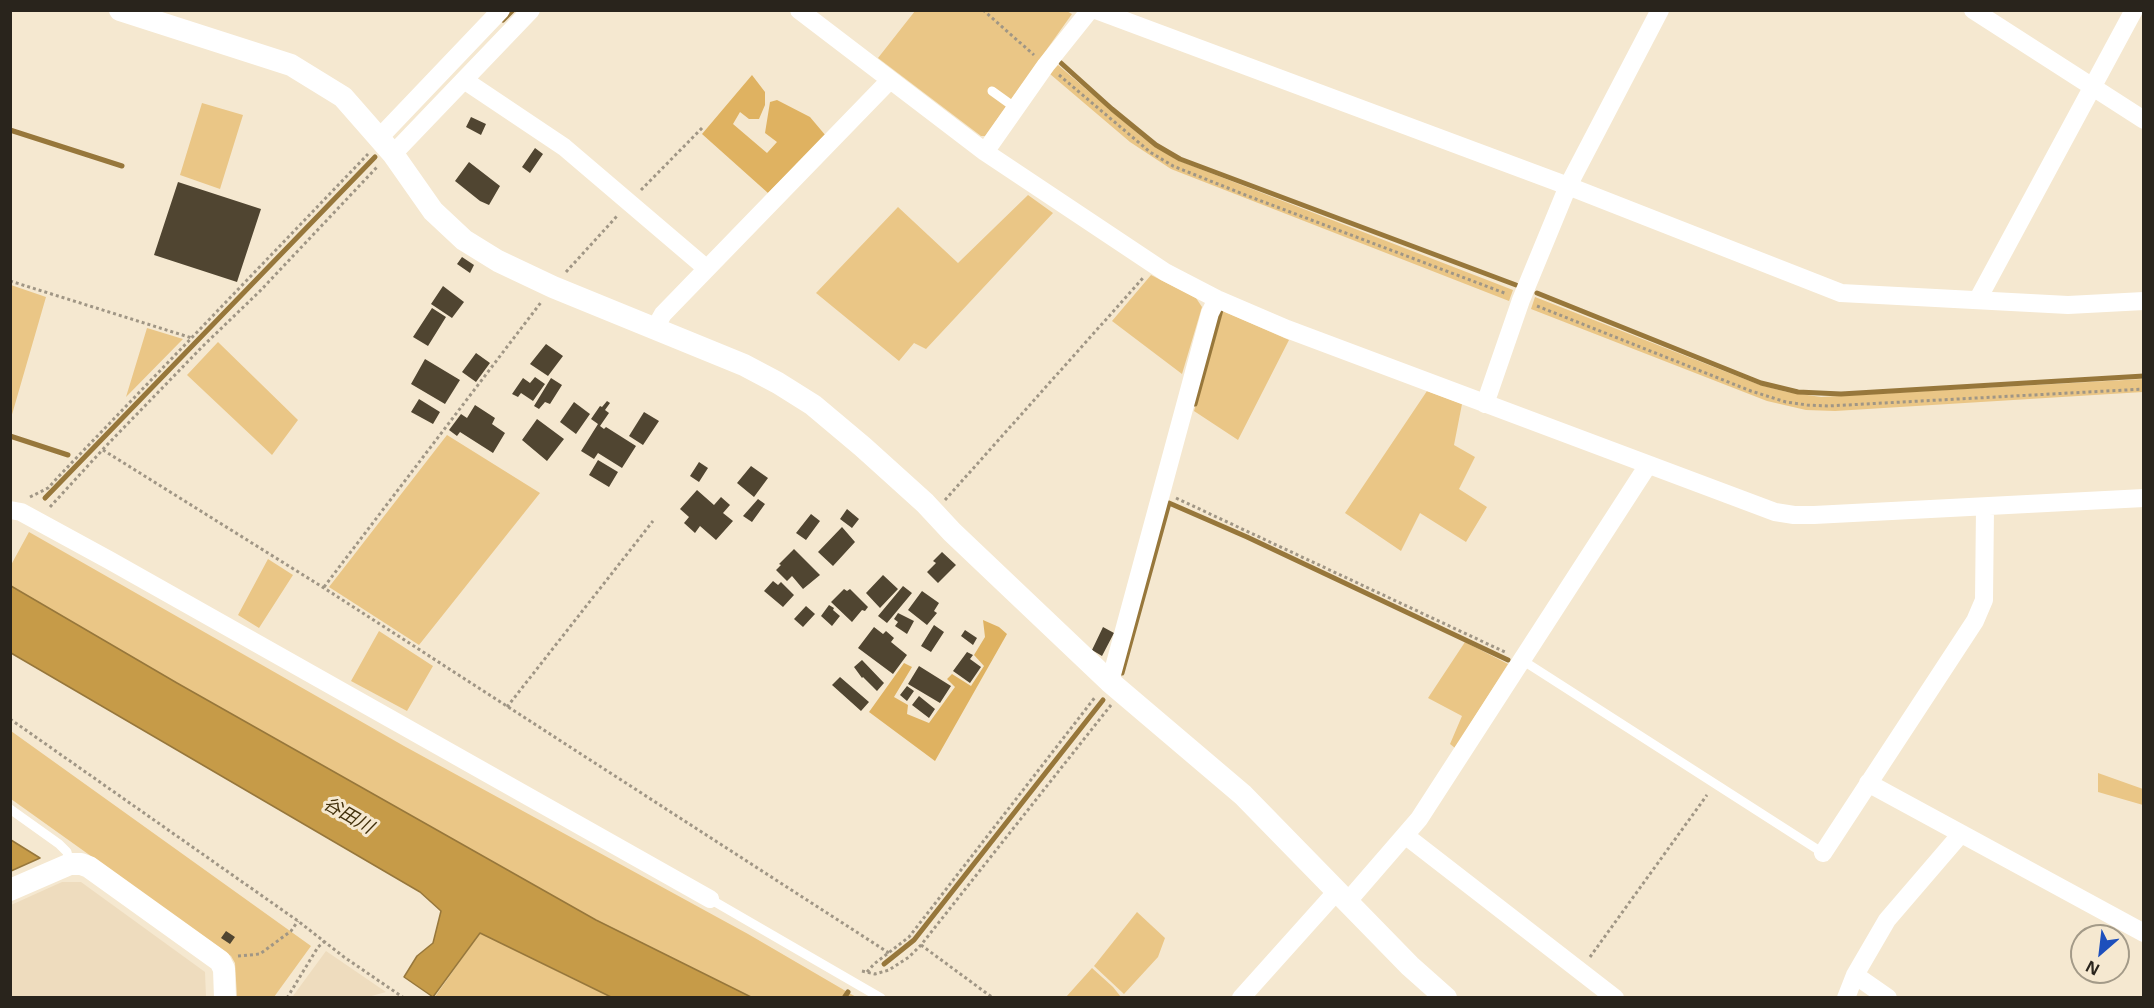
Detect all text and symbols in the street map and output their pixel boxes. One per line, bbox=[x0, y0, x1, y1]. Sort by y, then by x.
water label: 谷田川 bbox=[319, 793, 377, 839]
north arrow bbox=[2070, 924, 2130, 984]
text: N bbox=[2082, 955, 2103, 981]

